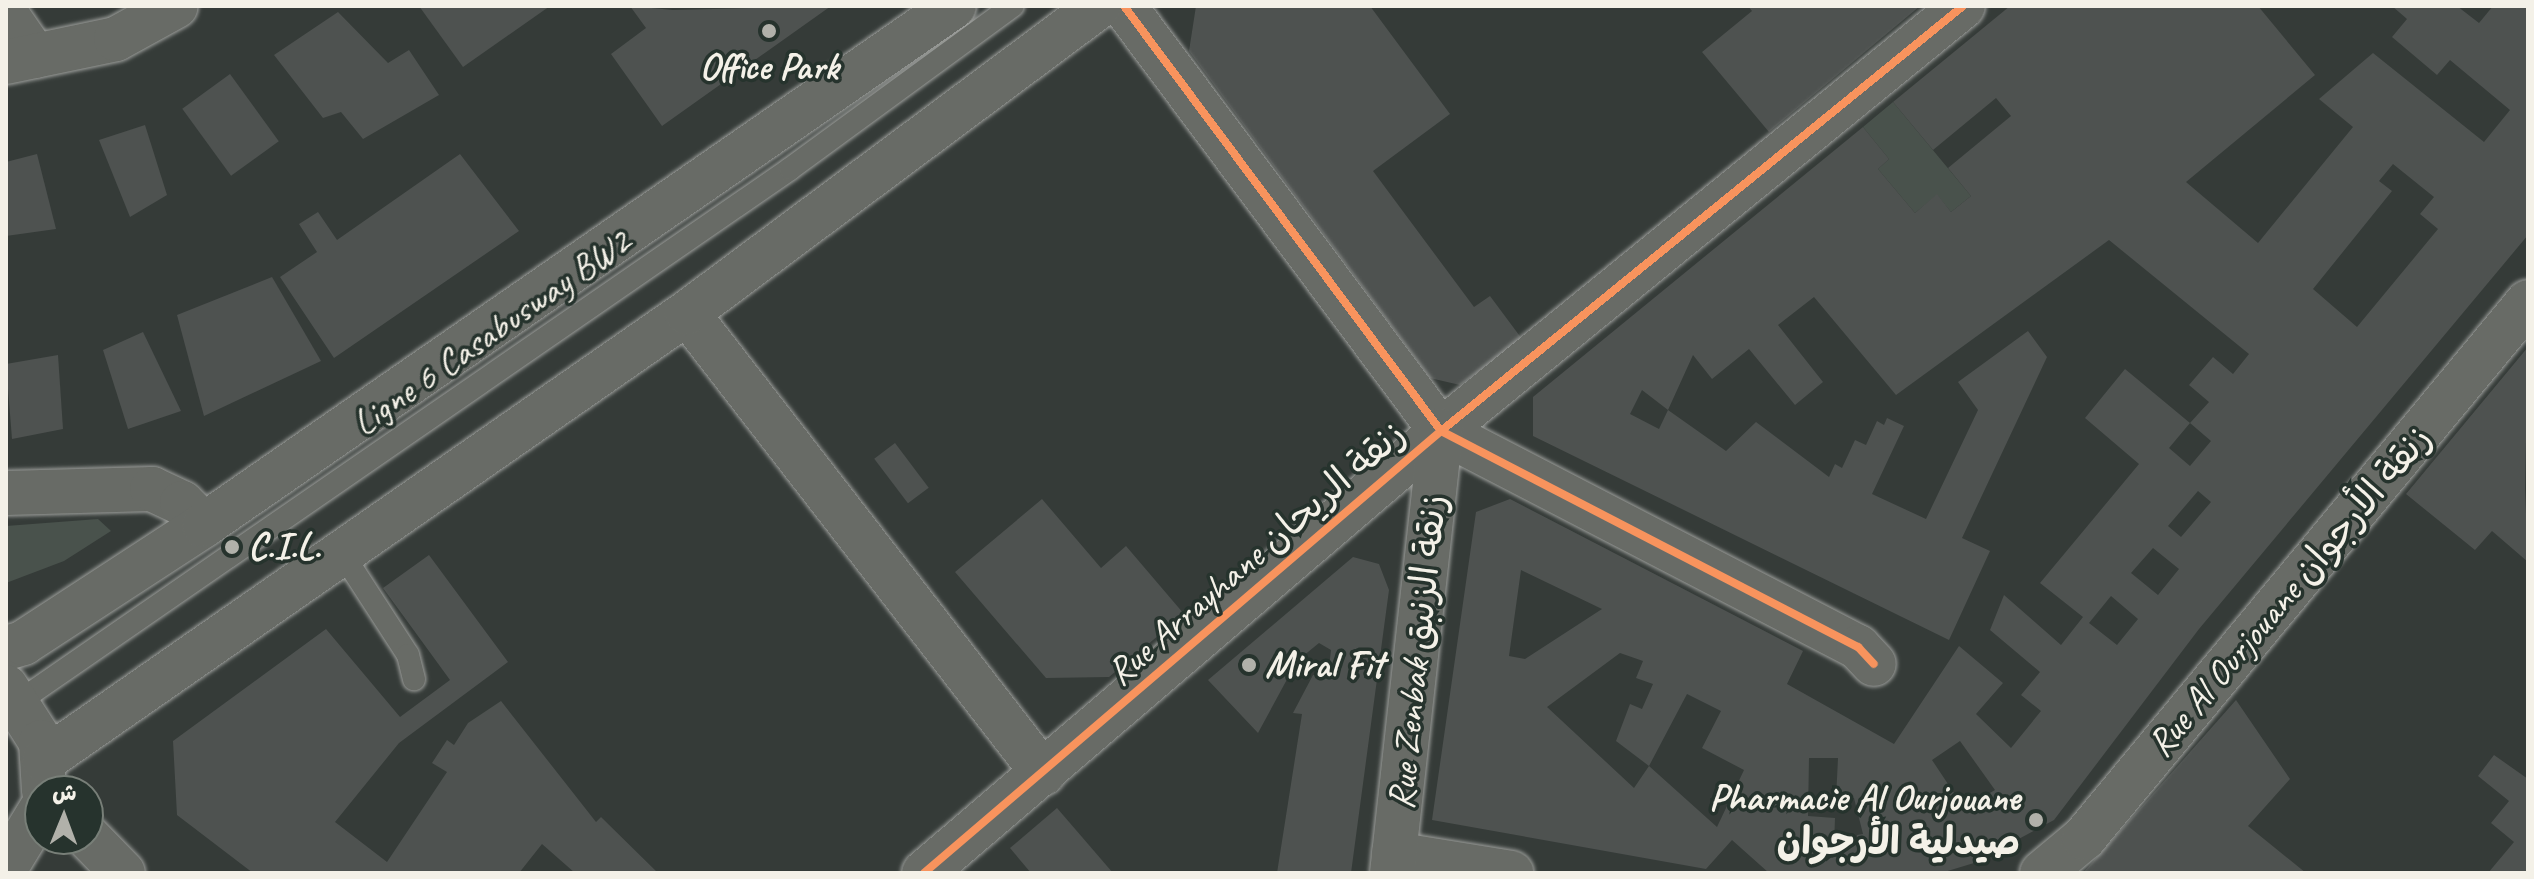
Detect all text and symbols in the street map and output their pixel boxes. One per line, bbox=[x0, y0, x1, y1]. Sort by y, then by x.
marker: Office Park bbox=[760, 22, 778, 40]
place label: Office Park bbox=[699, 44, 839, 90]
street label: Ligne 6 Casabusway BW2 bbox=[343, 219, 639, 445]
street label: Rue Arrayhane زنقة الريحان bbox=[1097, 411, 1415, 695]
street label: Rue Al Ourjouane زنقة الأرجوان bbox=[2137, 416, 2441, 766]
street label: Rue Zenbak زنقة الزنبق bbox=[1378, 494, 1456, 810]
place label: C.I.L. bbox=[248, 524, 320, 570]
marker: C.I.L. bbox=[223, 538, 241, 556]
place label: Miral Fit bbox=[1265, 642, 1384, 688]
marker: Miral Fit bbox=[1240, 656, 1258, 674]
north arrow bbox=[24, 775, 104, 855]
place label: Pharmacie Al Ourjouane صيدلية الأرجوان bbox=[1708, 775, 2020, 864]
text: ش bbox=[52, 779, 77, 807]
marker: Pharmacie Al Ourjouane صيدلية الأرجوان bbox=[2027, 811, 2045, 829]

